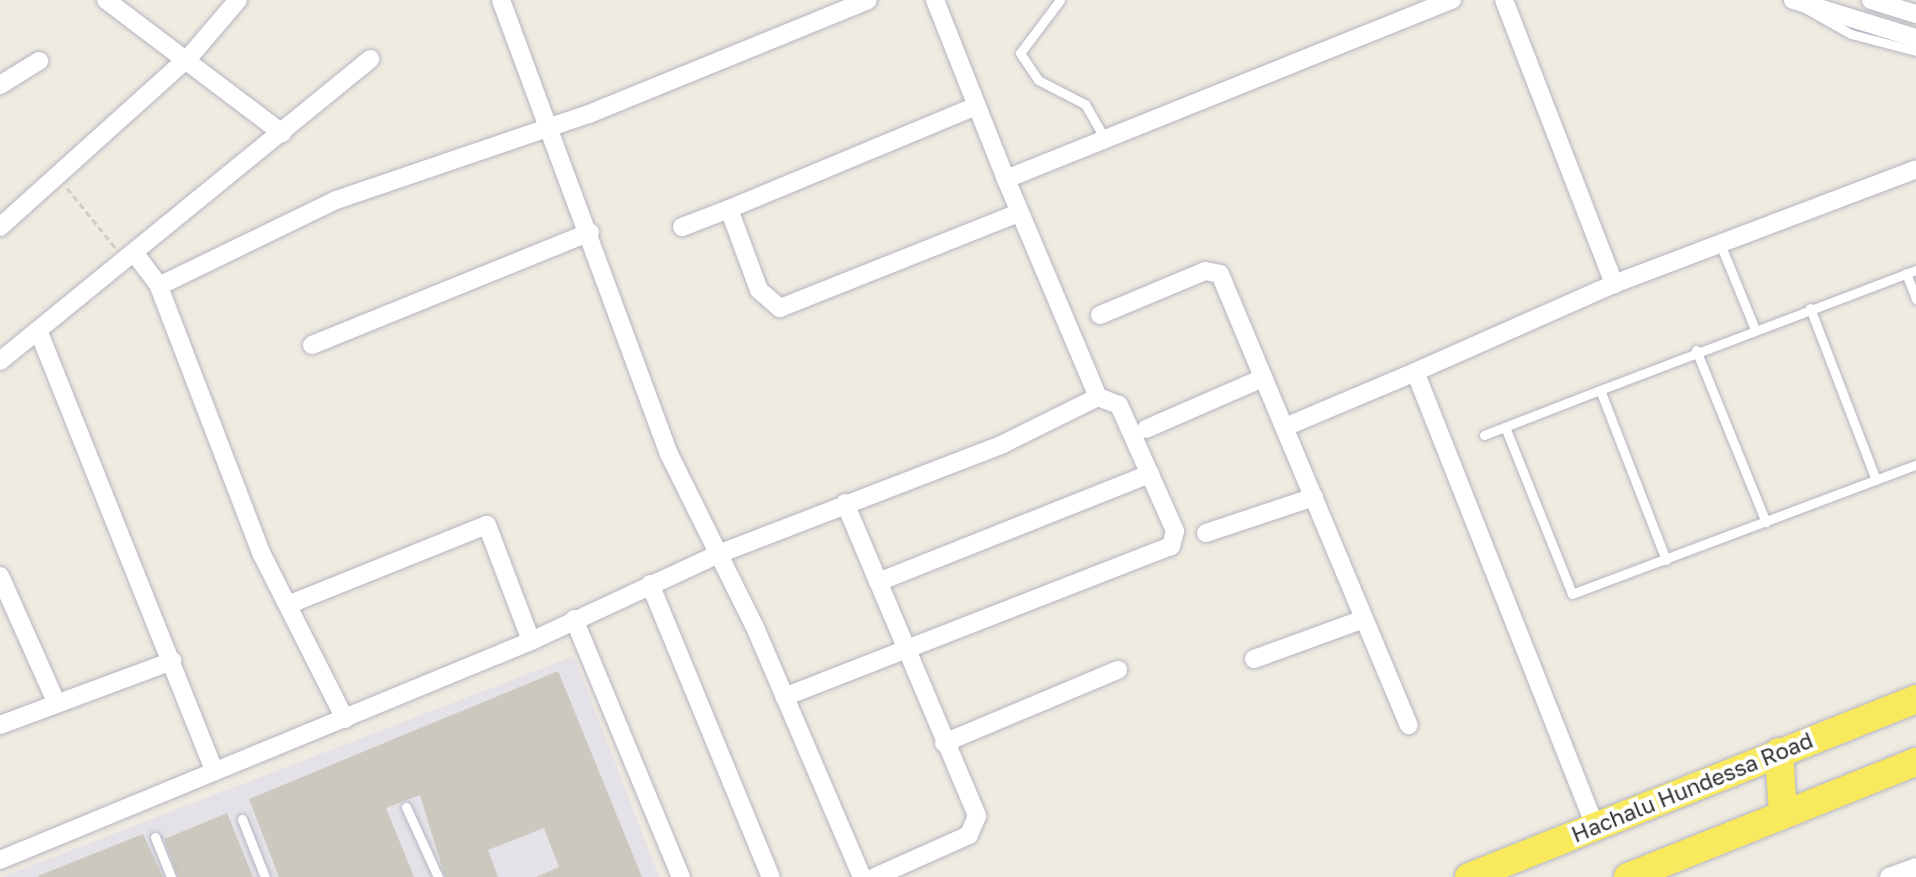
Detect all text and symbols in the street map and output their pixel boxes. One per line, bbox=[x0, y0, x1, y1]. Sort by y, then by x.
street label: Hachalu Hundessa Road bbox=[1567, 726, 1817, 848]

